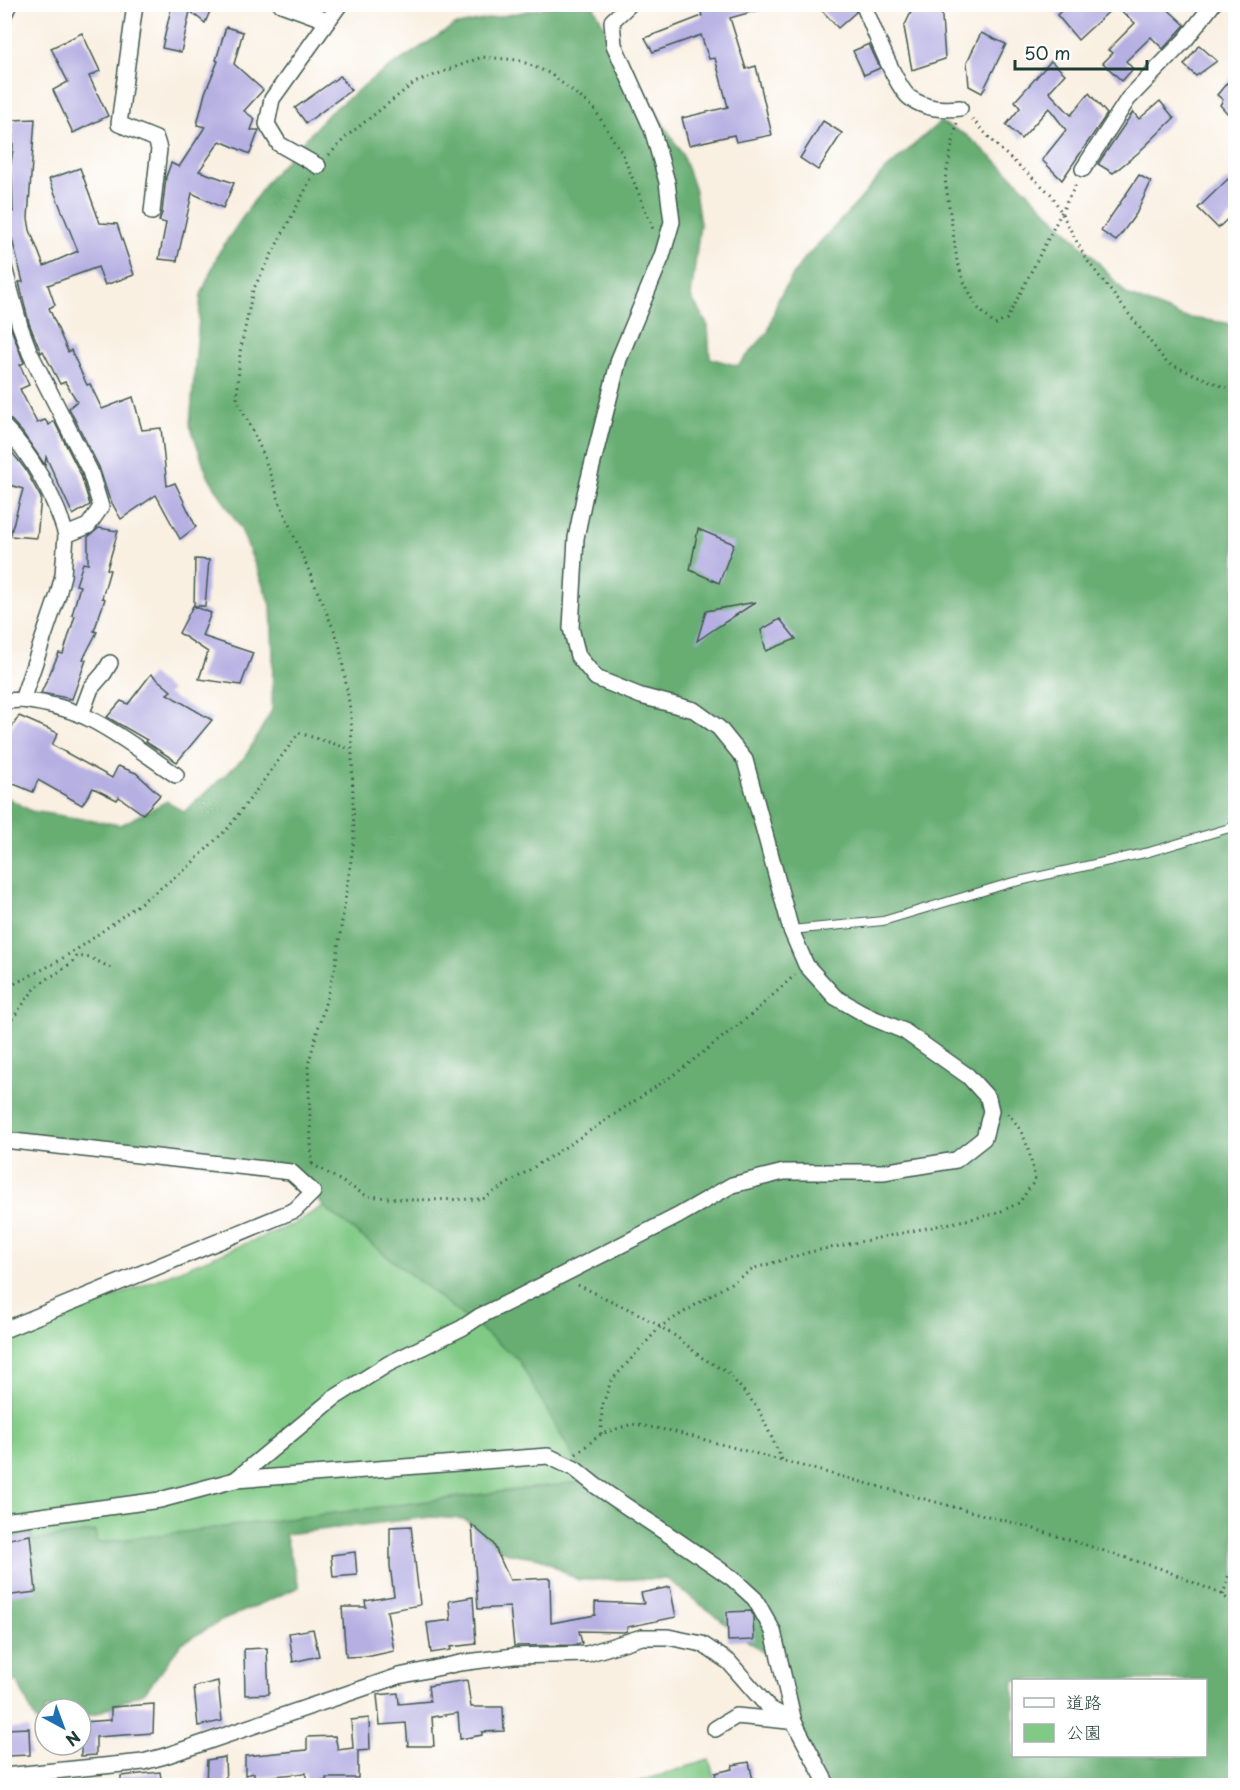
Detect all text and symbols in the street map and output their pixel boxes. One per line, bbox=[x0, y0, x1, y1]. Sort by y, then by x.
scale bar bbox=[1015, 33, 1147, 71]
text: 50 m bbox=[1024, 39, 1071, 66]
legend bbox=[1012, 1679, 1207, 1757]
text: 道路 bbox=[1066, 1688, 1102, 1715]
north arrow bbox=[33, 1697, 93, 1757]
text: 公園 bbox=[1066, 1718, 1102, 1745]
text: N bbox=[61, 1726, 86, 1752]

